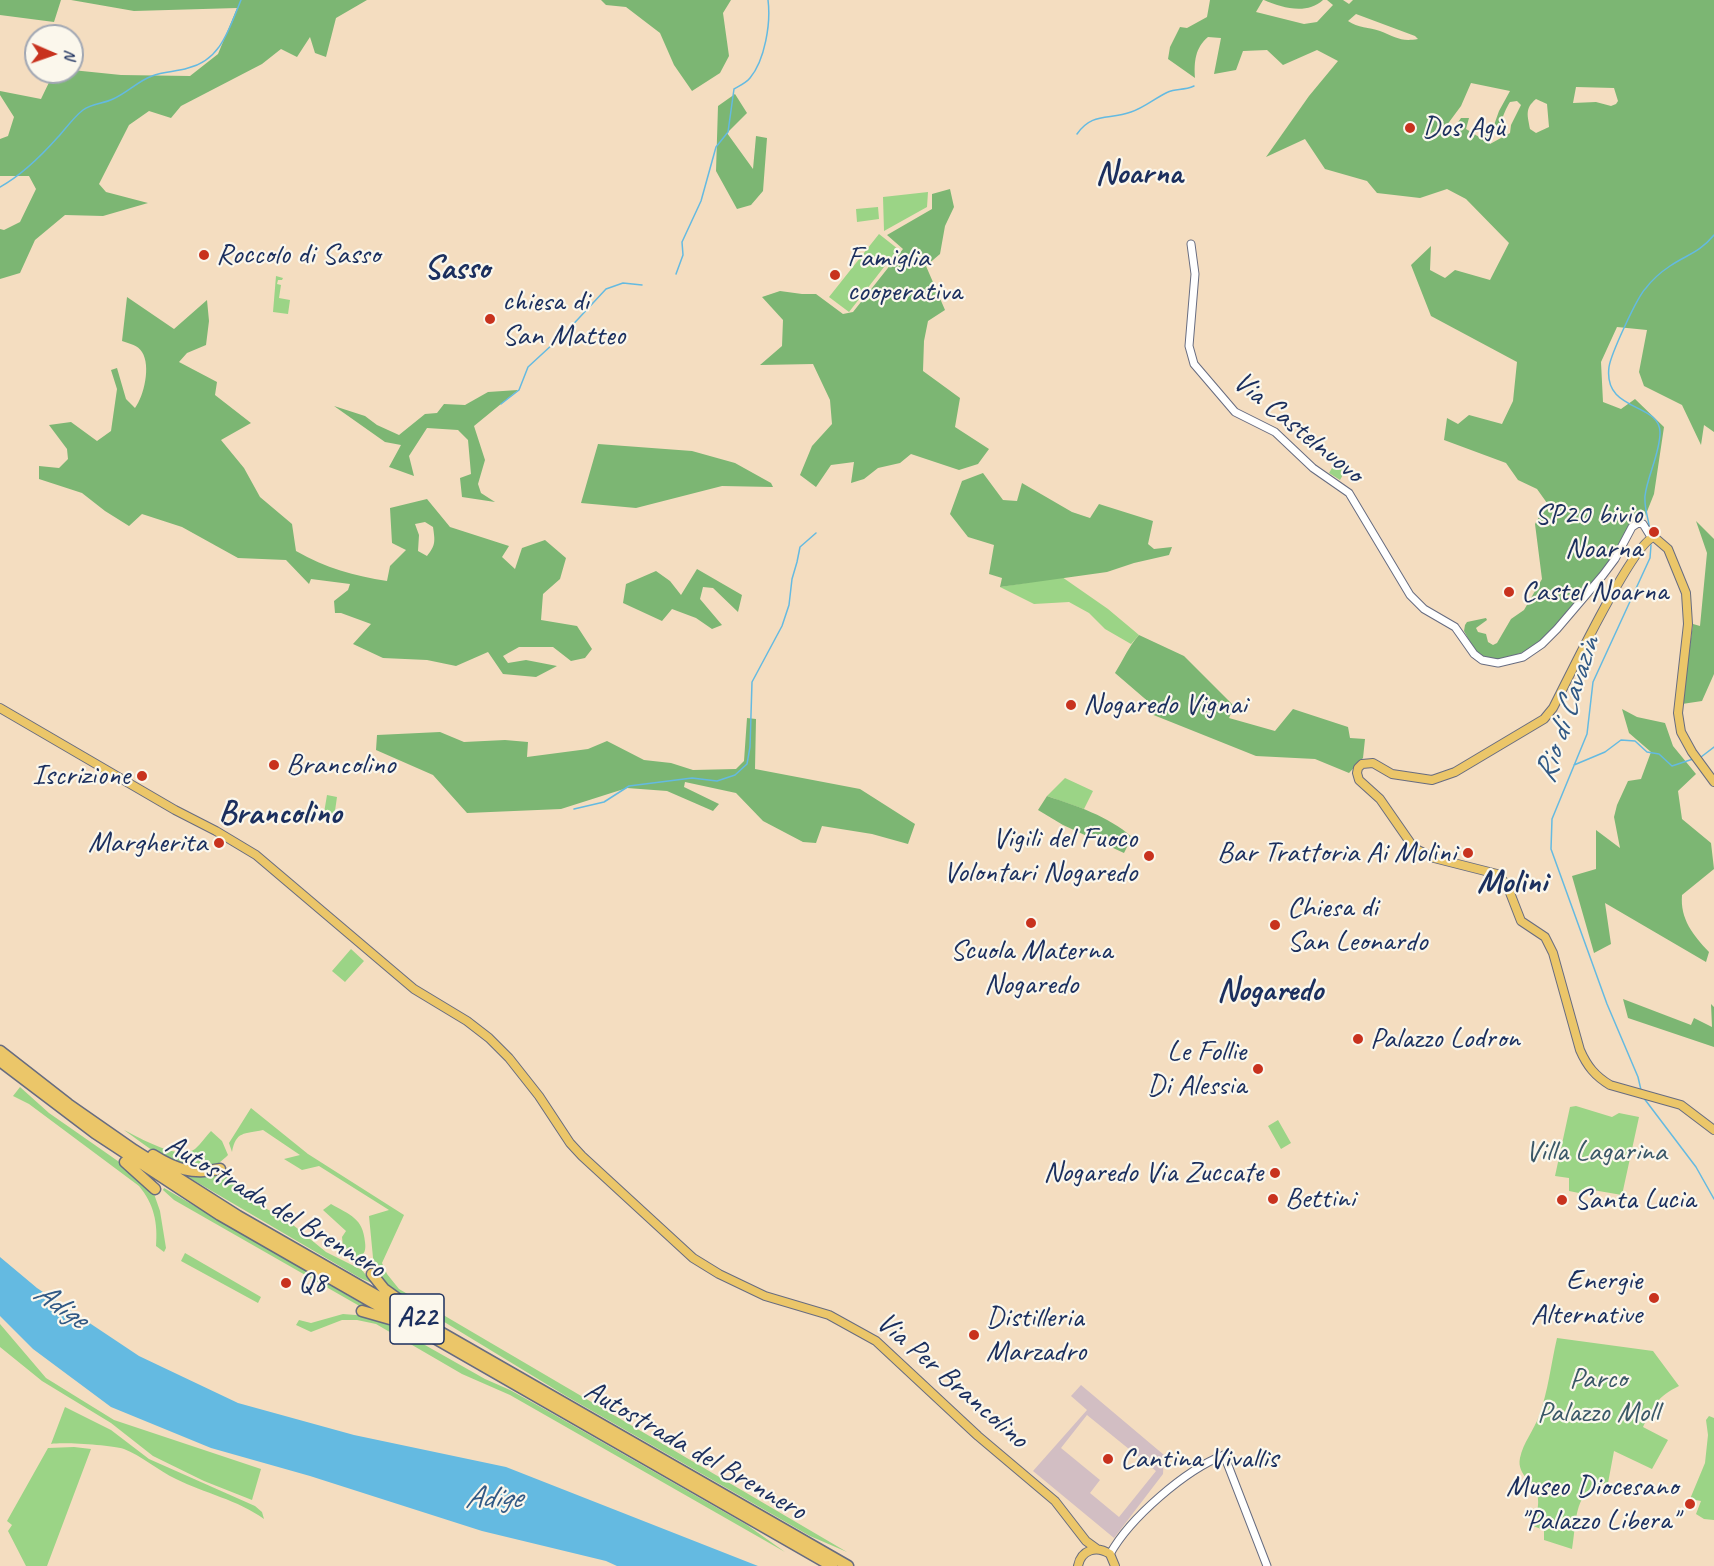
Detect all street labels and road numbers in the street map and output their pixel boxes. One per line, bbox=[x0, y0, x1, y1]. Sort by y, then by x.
street label: Via Castelnuovo bbox=[1225, 364, 1371, 492]
street label: Autostrada del Brennero bbox=[159, 1127, 391, 1287]
road number: A22 bbox=[390, 1294, 444, 1344]
street label: Via Per Brancolino bbox=[868, 1305, 1036, 1457]
street label: Autostrada del Brennero bbox=[578, 1373, 812, 1529]

